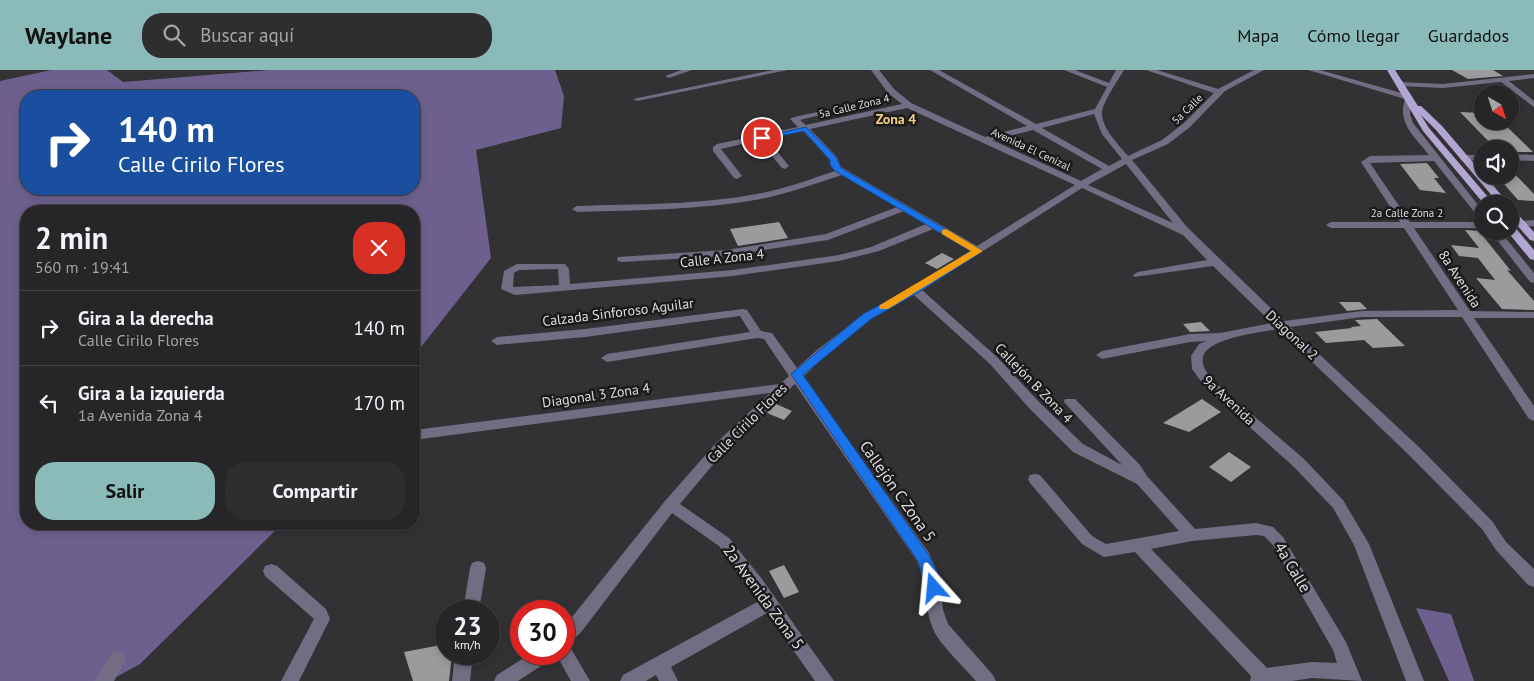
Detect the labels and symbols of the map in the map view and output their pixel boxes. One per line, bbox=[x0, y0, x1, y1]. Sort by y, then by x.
north arrow bbox=[1474, 85, 1519, 130]
street label: 5a Calle bbox=[1168, 90, 1206, 127]
street label: 5a Calle Zona 4 bbox=[817, 91, 891, 121]
district label: Zona 4 bbox=[876, 110, 916, 128]
pin bbox=[741, 117, 783, 159]
street label: Avenida El Cenizal bbox=[989, 124, 1074, 174]
street label: 2a Calle Zona 2 bbox=[1371, 206, 1443, 220]
street label: Calle A Zona 4 bbox=[679, 245, 765, 271]
street label: 8a Avenida bbox=[1435, 247, 1485, 311]
street label: Calzada Sinforoso Aguilar bbox=[541, 294, 695, 330]
street label: Diagonal 2 bbox=[1262, 306, 1322, 364]
street label: Callejón B Zona 4 bbox=[991, 339, 1077, 427]
street label: 9a Avenida bbox=[1199, 371, 1259, 429]
street label: Diagonal 3 Zona 4 bbox=[541, 378, 651, 411]
street label: Calle Cirilo Flores bbox=[703, 379, 791, 467]
street label: Callejón C Zona 5 bbox=[856, 437, 940, 545]
street label: 4a Calle bbox=[1270, 538, 1316, 596]
street label: 2a Avenida Zona 5 bbox=[719, 541, 809, 653]
position arrow bbox=[907, 561, 959, 613]
speed limit sign: 30 bbox=[510, 600, 575, 665]

